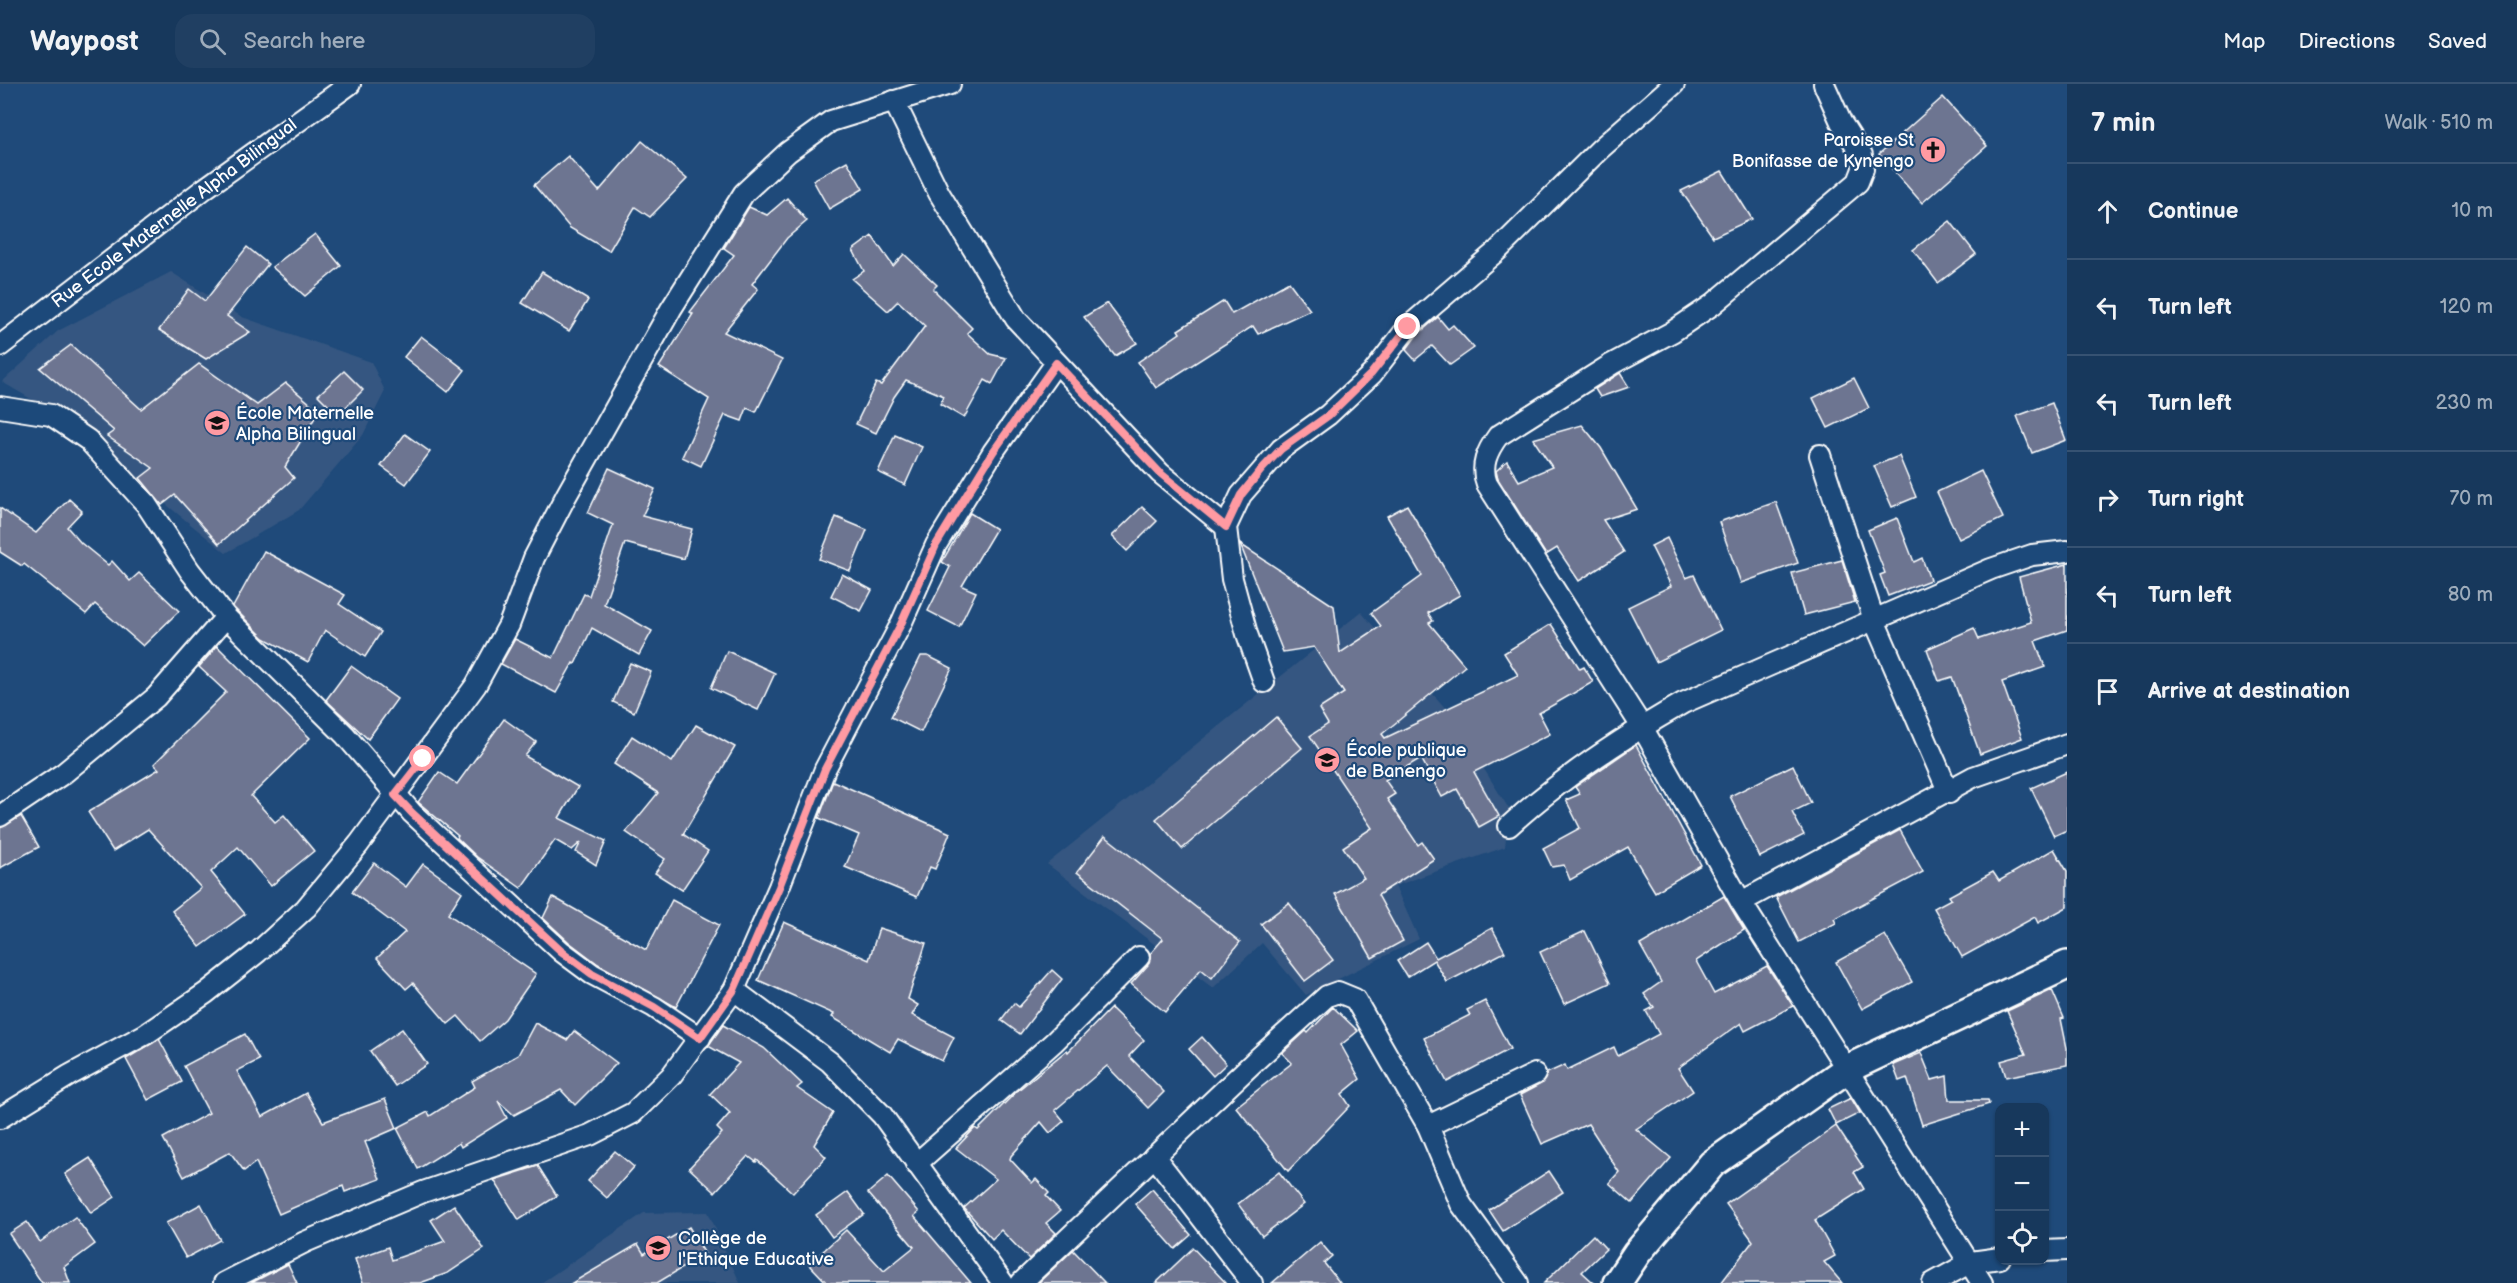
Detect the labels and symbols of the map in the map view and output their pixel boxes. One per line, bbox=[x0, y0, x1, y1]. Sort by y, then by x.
street label: Rue Ecole Maternelle Alpha Bilingual bbox=[48, 114, 301, 313]
place label: Paroisse St Bonifasse de Kynengo bbox=[1732, 130, 1914, 172]
church icon: Paroisse St Bonifasse de Kynengo bbox=[1918, 135, 1948, 165]
route end bbox=[1394, 313, 1420, 339]
place label: École Maternelle Alpha Bilingual bbox=[236, 401, 374, 445]
school or university icon: École Maternelle Alpha Bilingual bbox=[202, 408, 232, 438]
place label: École publique de Banengo bbox=[1346, 738, 1467, 782]
route start bbox=[409, 745, 435, 771]
school or university icon: École publique de Banengo bbox=[1312, 745, 1342, 775]
place label: Collège de l'Ethique Educative bbox=[678, 1228, 834, 1270]
school or university icon: Collège de l'Ethique Educative bbox=[643, 1233, 673, 1263]

